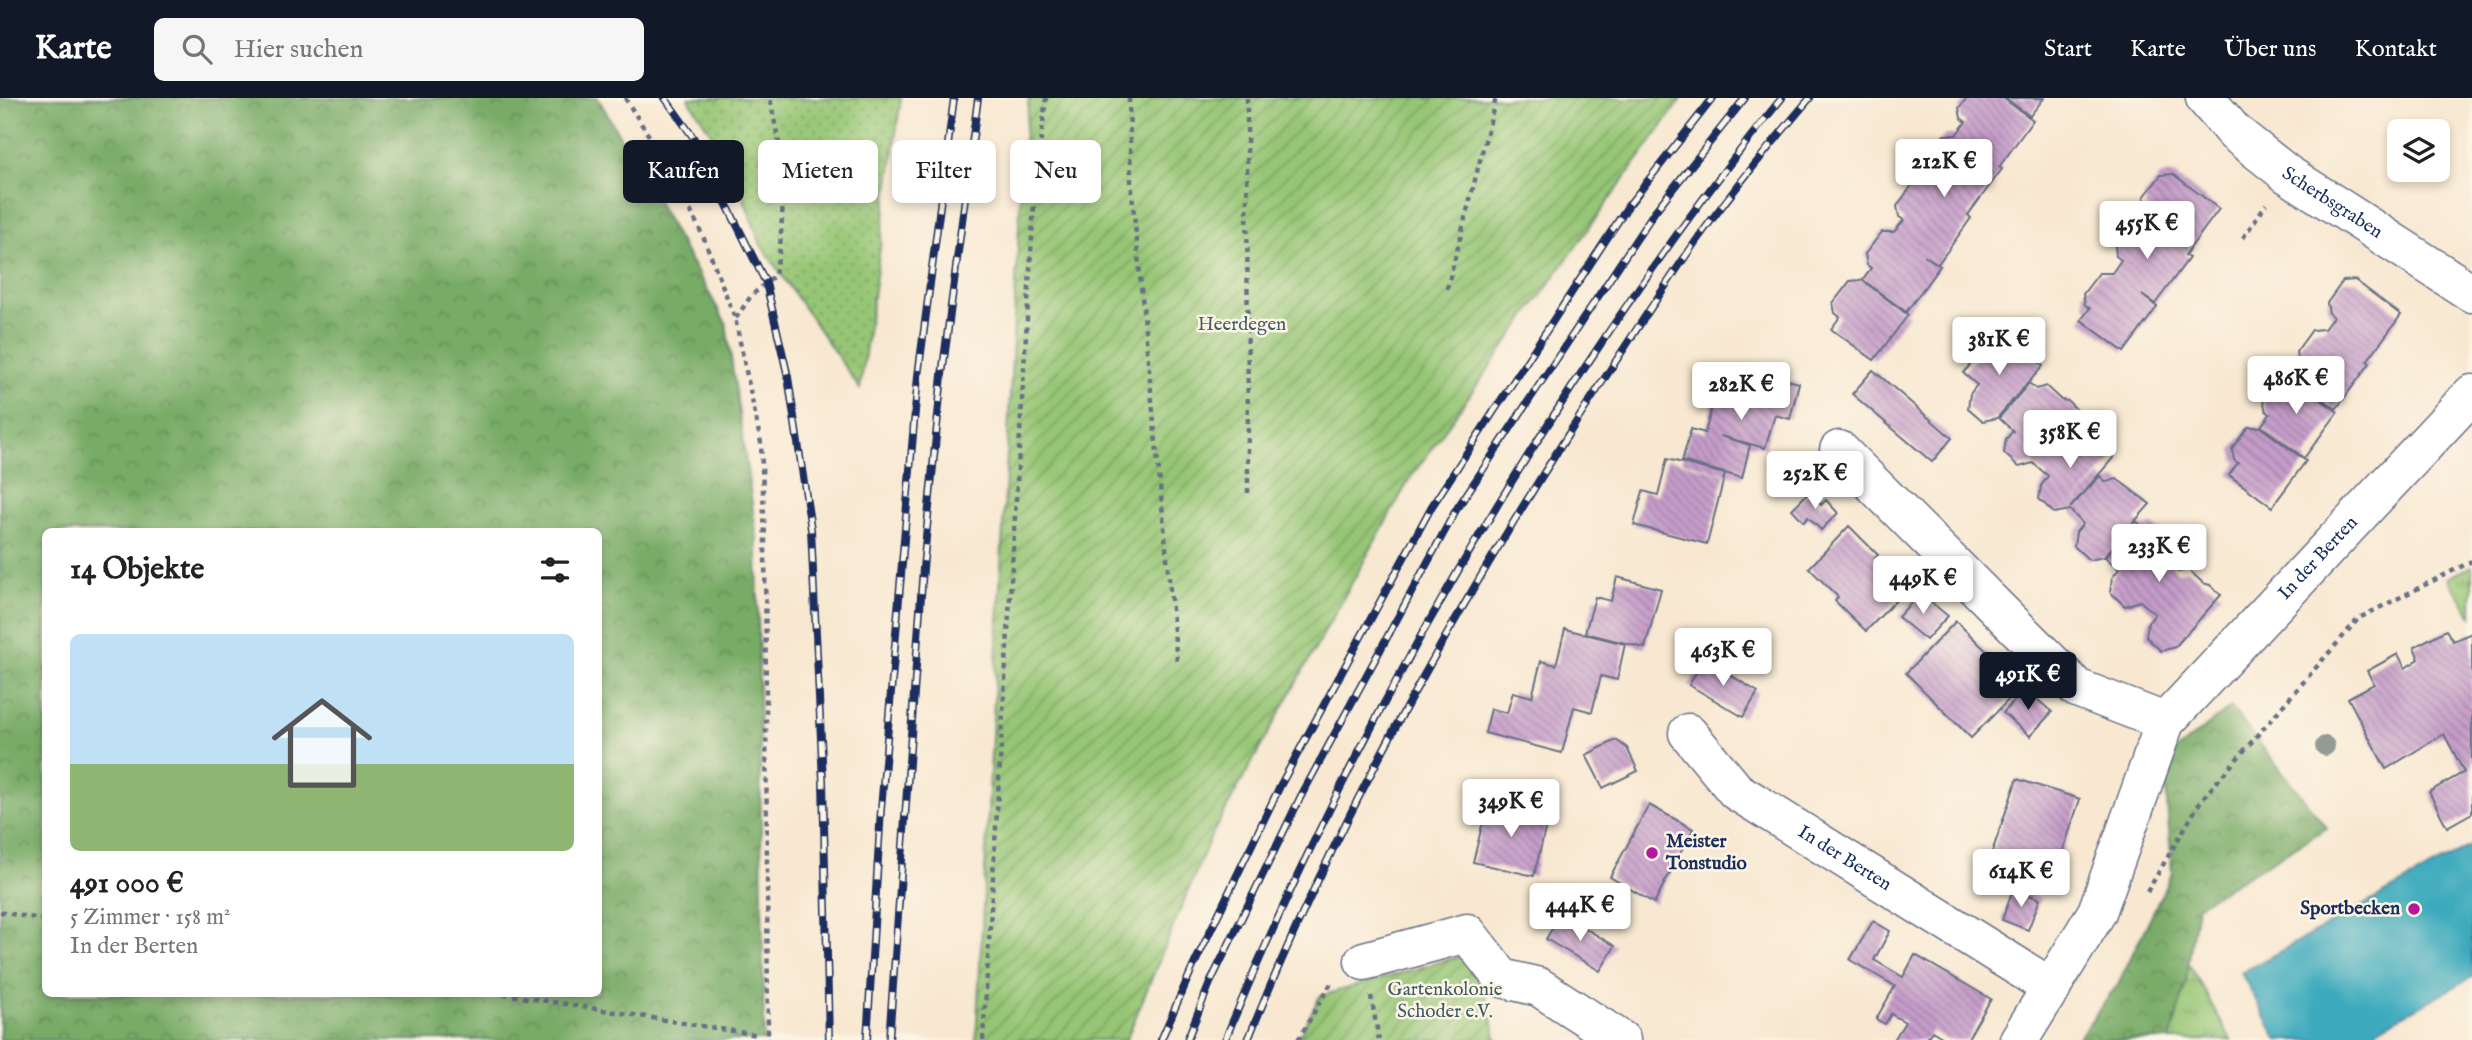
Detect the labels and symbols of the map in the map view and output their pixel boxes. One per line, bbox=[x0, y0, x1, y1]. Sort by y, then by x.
pin: 212K € bbox=[1887, 140, 2001, 199]
street label: Scherbsgraben bbox=[2277, 162, 2387, 244]
pin: 455K € bbox=[2090, 202, 2204, 261]
park label: Heerdegen bbox=[1198, 313, 1286, 337]
pin: 381K € bbox=[1942, 317, 2056, 377]
pin: 486K € bbox=[2239, 356, 2353, 416]
pin: 282K € bbox=[1684, 362, 1798, 422]
pin: 358K € bbox=[2013, 410, 2127, 470]
pin: 252K € bbox=[1758, 452, 1872, 511]
street label: In der Berten bbox=[2273, 511, 2363, 605]
pin: 233K € bbox=[2102, 524, 2216, 584]
pin: 449K € bbox=[1866, 556, 1980, 616]
pin: 463K € bbox=[1666, 628, 1780, 688]
pin: 491K € bbox=[1971, 652, 2085, 712]
pin: 349K € bbox=[1454, 780, 1568, 839]
street label: In der Berten bbox=[1793, 820, 1896, 897]
place label: Meister Tonstudio bbox=[1665, 830, 1747, 876]
marker: Meister Tonstudio bbox=[1644, 845, 1660, 861]
pin: 614K € bbox=[1964, 850, 2078, 909]
pin: 444K € bbox=[1523, 884, 1637, 943]
place label: Sportbecken bbox=[2300, 897, 2400, 921]
marker: Sportbecken bbox=[2406, 901, 2422, 917]
park label: Gartenkolonie Schoder e.V. bbox=[1388, 978, 1503, 1024]

